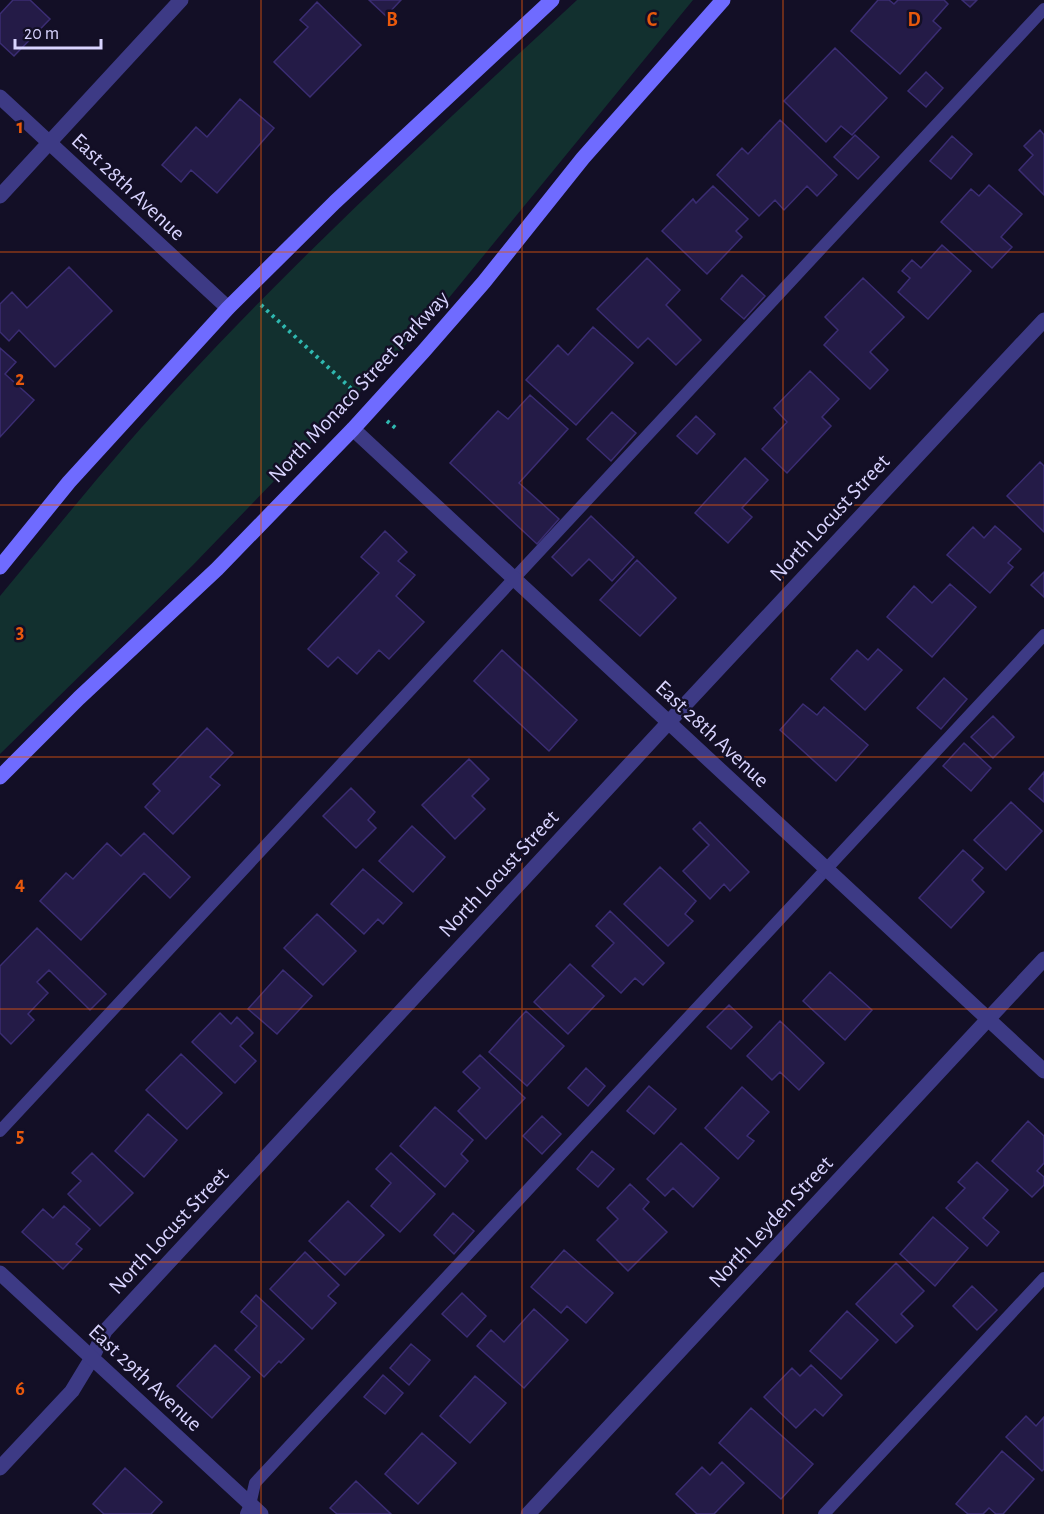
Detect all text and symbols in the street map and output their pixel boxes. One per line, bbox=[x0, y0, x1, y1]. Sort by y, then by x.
text: B bbox=[386, 10, 398, 30]
text: C bbox=[647, 10, 658, 30]
text: D bbox=[907, 10, 921, 30]
scale bar bbox=[15, 12, 100, 50]
text: 20 m bbox=[24, 25, 59, 43]
text: 1 bbox=[16, 117, 24, 137]
street label: East 28th Avenue bbox=[68, 129, 189, 244]
street label: North Monaco Street Parkway bbox=[264, 286, 454, 487]
text: 2 bbox=[15, 369, 25, 389]
street label: North Locust Street bbox=[766, 450, 894, 585]
text: 3 bbox=[16, 622, 24, 642]
street label: East 28th Avenue bbox=[652, 676, 773, 791]
street label: North Locust Street bbox=[435, 806, 563, 941]
text: 4 bbox=[15, 874, 25, 894]
text: 5 bbox=[16, 1126, 24, 1146]
street label: North Leyden Street bbox=[704, 1152, 837, 1292]
street label: North Locust Street bbox=[105, 1163, 233, 1298]
street label: East 29th Avenue bbox=[85, 1320, 206, 1435]
text: 6 bbox=[15, 1379, 25, 1399]

